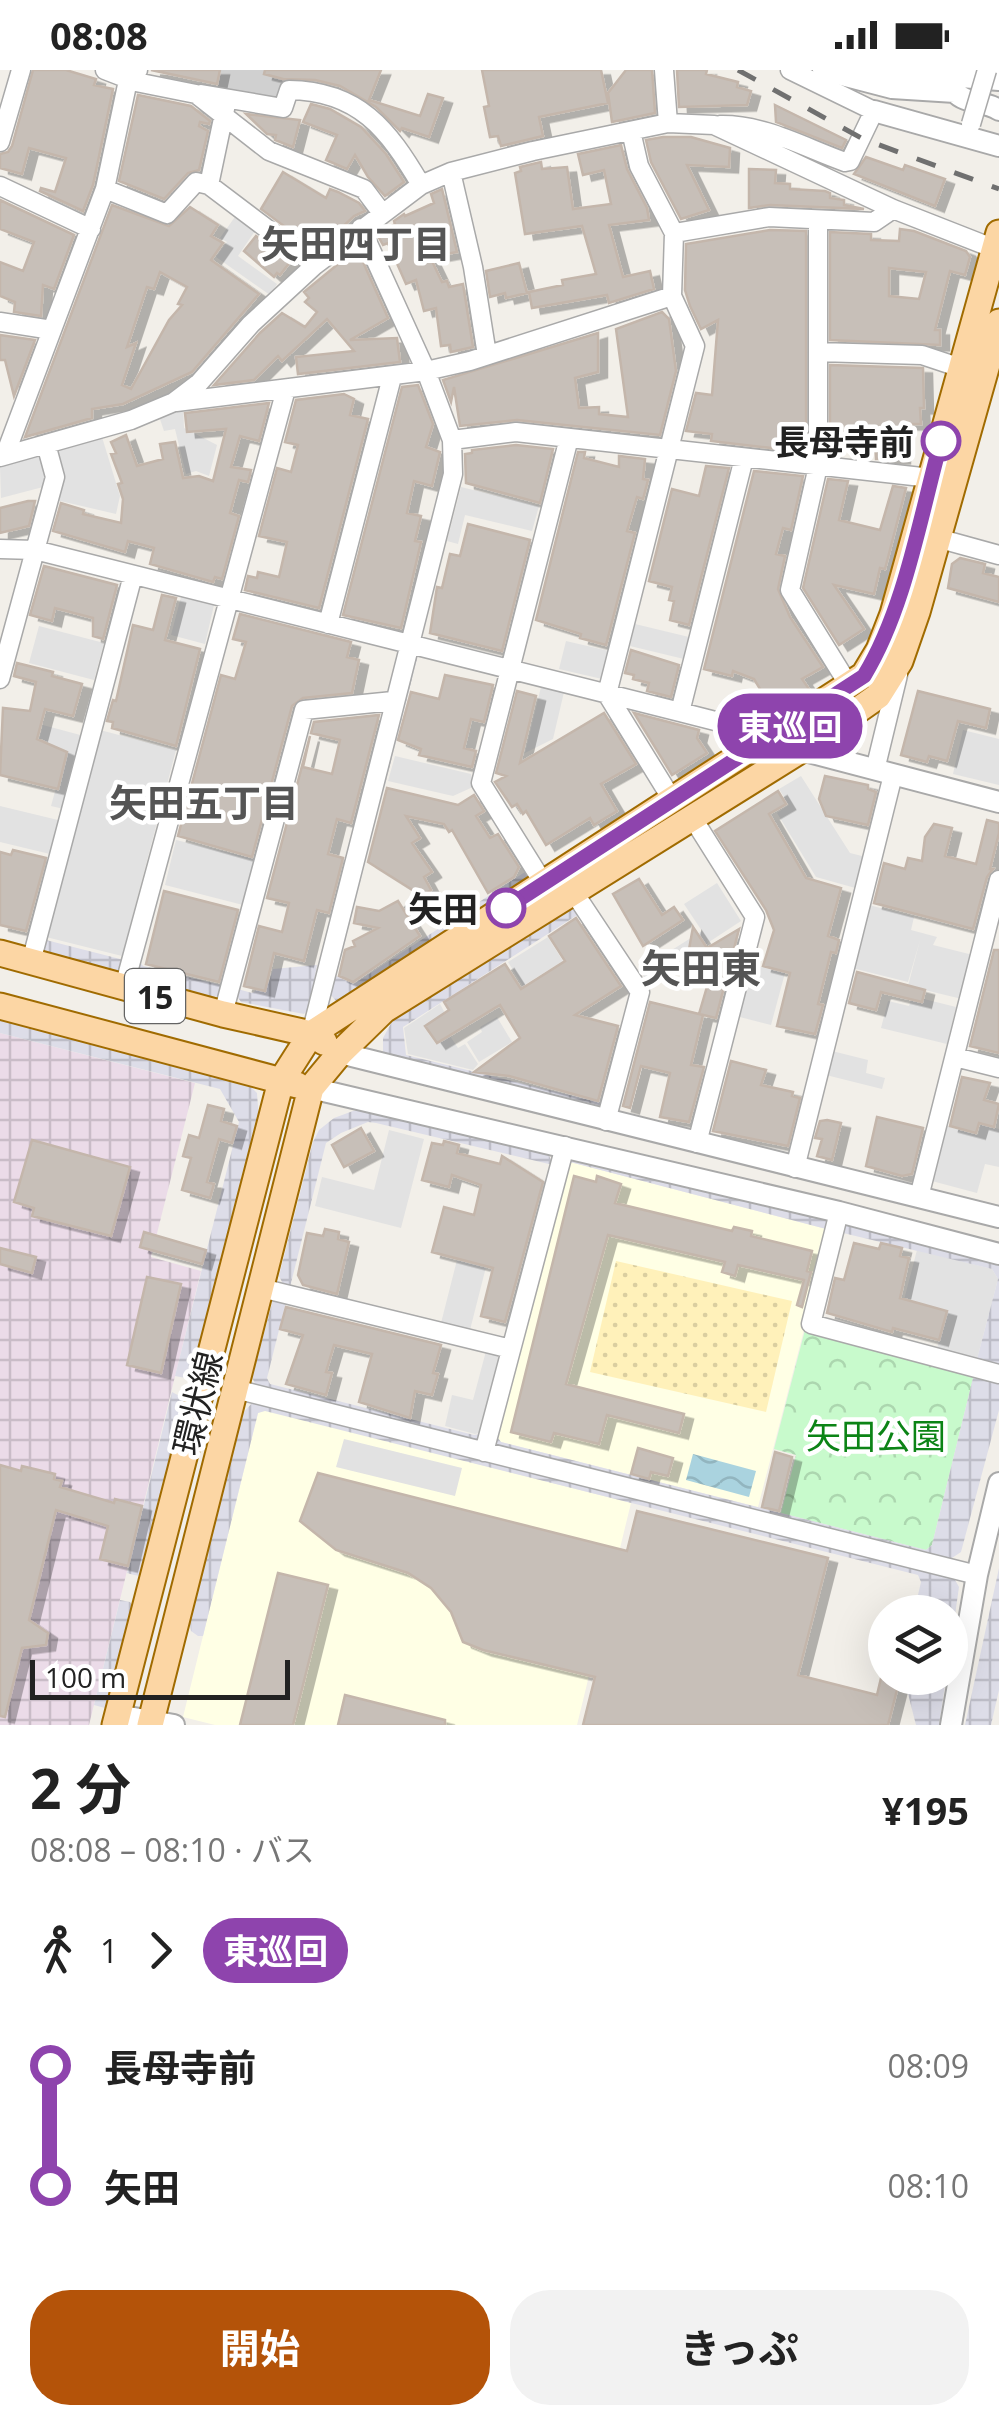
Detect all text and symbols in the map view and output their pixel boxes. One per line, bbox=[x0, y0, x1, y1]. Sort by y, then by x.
text: 08:08 bbox=[50, 9, 148, 61]
district label: 矢田四丁目 bbox=[261, 217, 451, 269]
place label: 長母寺前 bbox=[774, 418, 914, 465]
marker: 長母寺前 bbox=[922, 422, 960, 460]
line badge: 東巡回 bbox=[732, 694, 848, 758]
text: 東巡回 bbox=[737, 703, 843, 750]
district label: 矢田五丁目 bbox=[109, 776, 299, 828]
place label: 矢田 bbox=[408, 885, 478, 932]
marker: 矢田 bbox=[487, 889, 525, 927]
district label: 矢田東 bbox=[641, 940, 761, 995]
road number: 15 bbox=[125, 969, 185, 1023]
street label: 環状線 bbox=[161, 1346, 233, 1460]
park label: 矢田公園 bbox=[806, 1412, 946, 1459]
map controls bbox=[868, 1595, 968, 1695]
button: layers bbox=[868, 1595, 968, 1695]
scale bar bbox=[30, 1655, 290, 1700]
text: 100 m bbox=[45, 1658, 126, 1696]
text: 2 分 bbox=[30, 1750, 131, 1825]
text: ¥195 bbox=[882, 1784, 969, 1836]
text: 08:08 – 08:10 · バス bbox=[30, 1828, 315, 1871]
icon: walk bbox=[30, 1923, 85, 1978]
icon: forward bbox=[133, 1923, 188, 1978]
text: 東巡回 bbox=[223, 1927, 328, 1974]
text: 1 bbox=[100, 1929, 118, 1972]
text: 長母寺前 bbox=[104, 2041, 256, 2093]
text: 08:09 bbox=[887, 2044, 969, 2087]
text: 矢田 bbox=[104, 2161, 180, 2213]
text: 08:10 bbox=[887, 2164, 969, 2207]
button: 開始 bbox=[30, 2290, 490, 2405]
button: きっぷ bbox=[510, 2290, 969, 2405]

